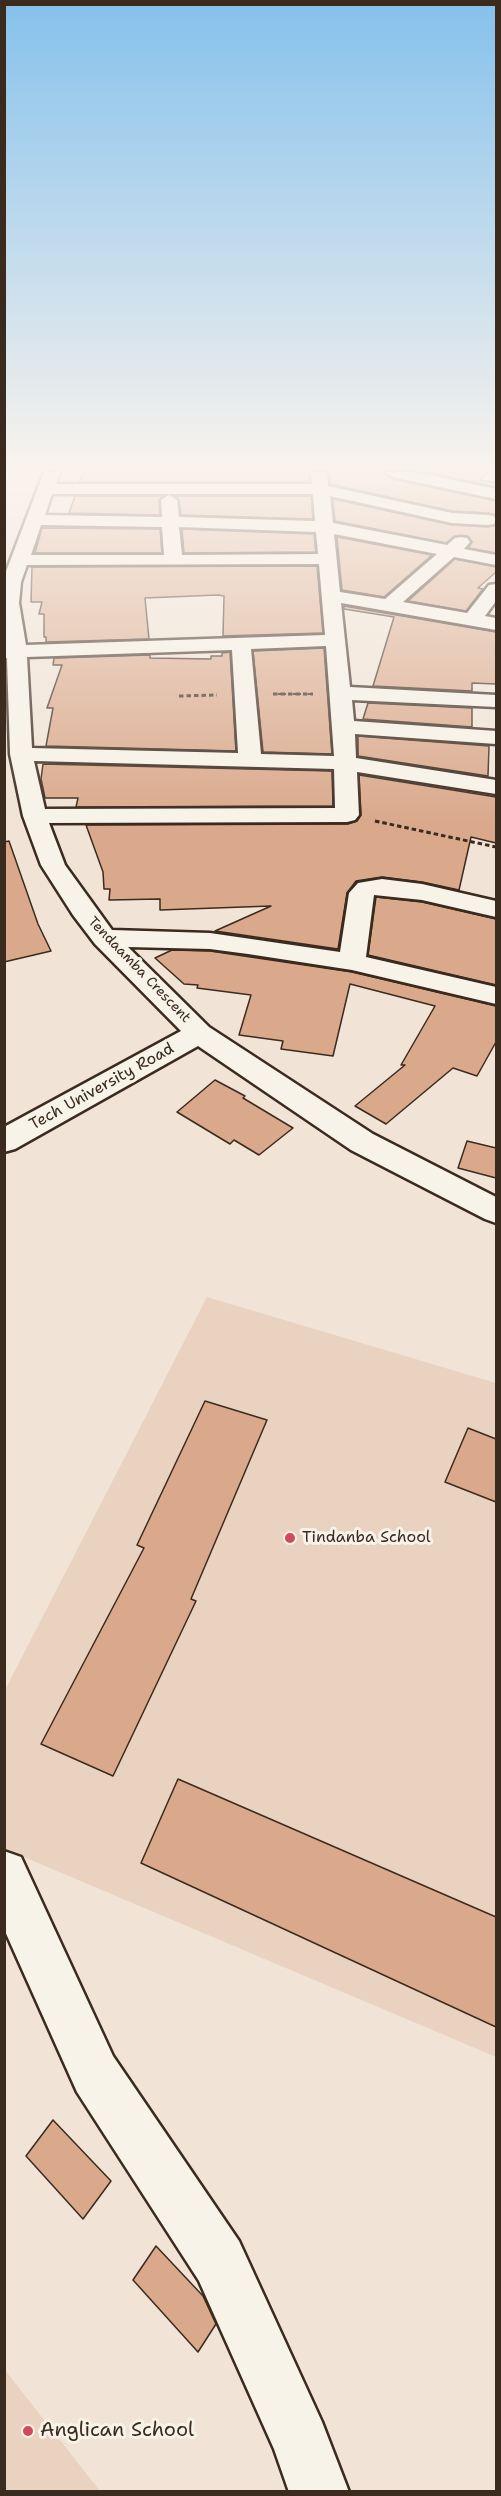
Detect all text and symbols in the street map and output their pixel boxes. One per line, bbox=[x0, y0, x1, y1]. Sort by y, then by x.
street label: Tendaamba Crescent bbox=[84, 914, 194, 1026]
street label: Tech University Road bbox=[26, 1039, 178, 1135]
place label: Tindanba School bbox=[302, 1528, 431, 1548]
marker: Tindanba School bbox=[283, 1531, 297, 1545]
place label: Anglican School bbox=[40, 2419, 194, 2443]
marker: Anglican School bbox=[21, 2424, 35, 2438]

